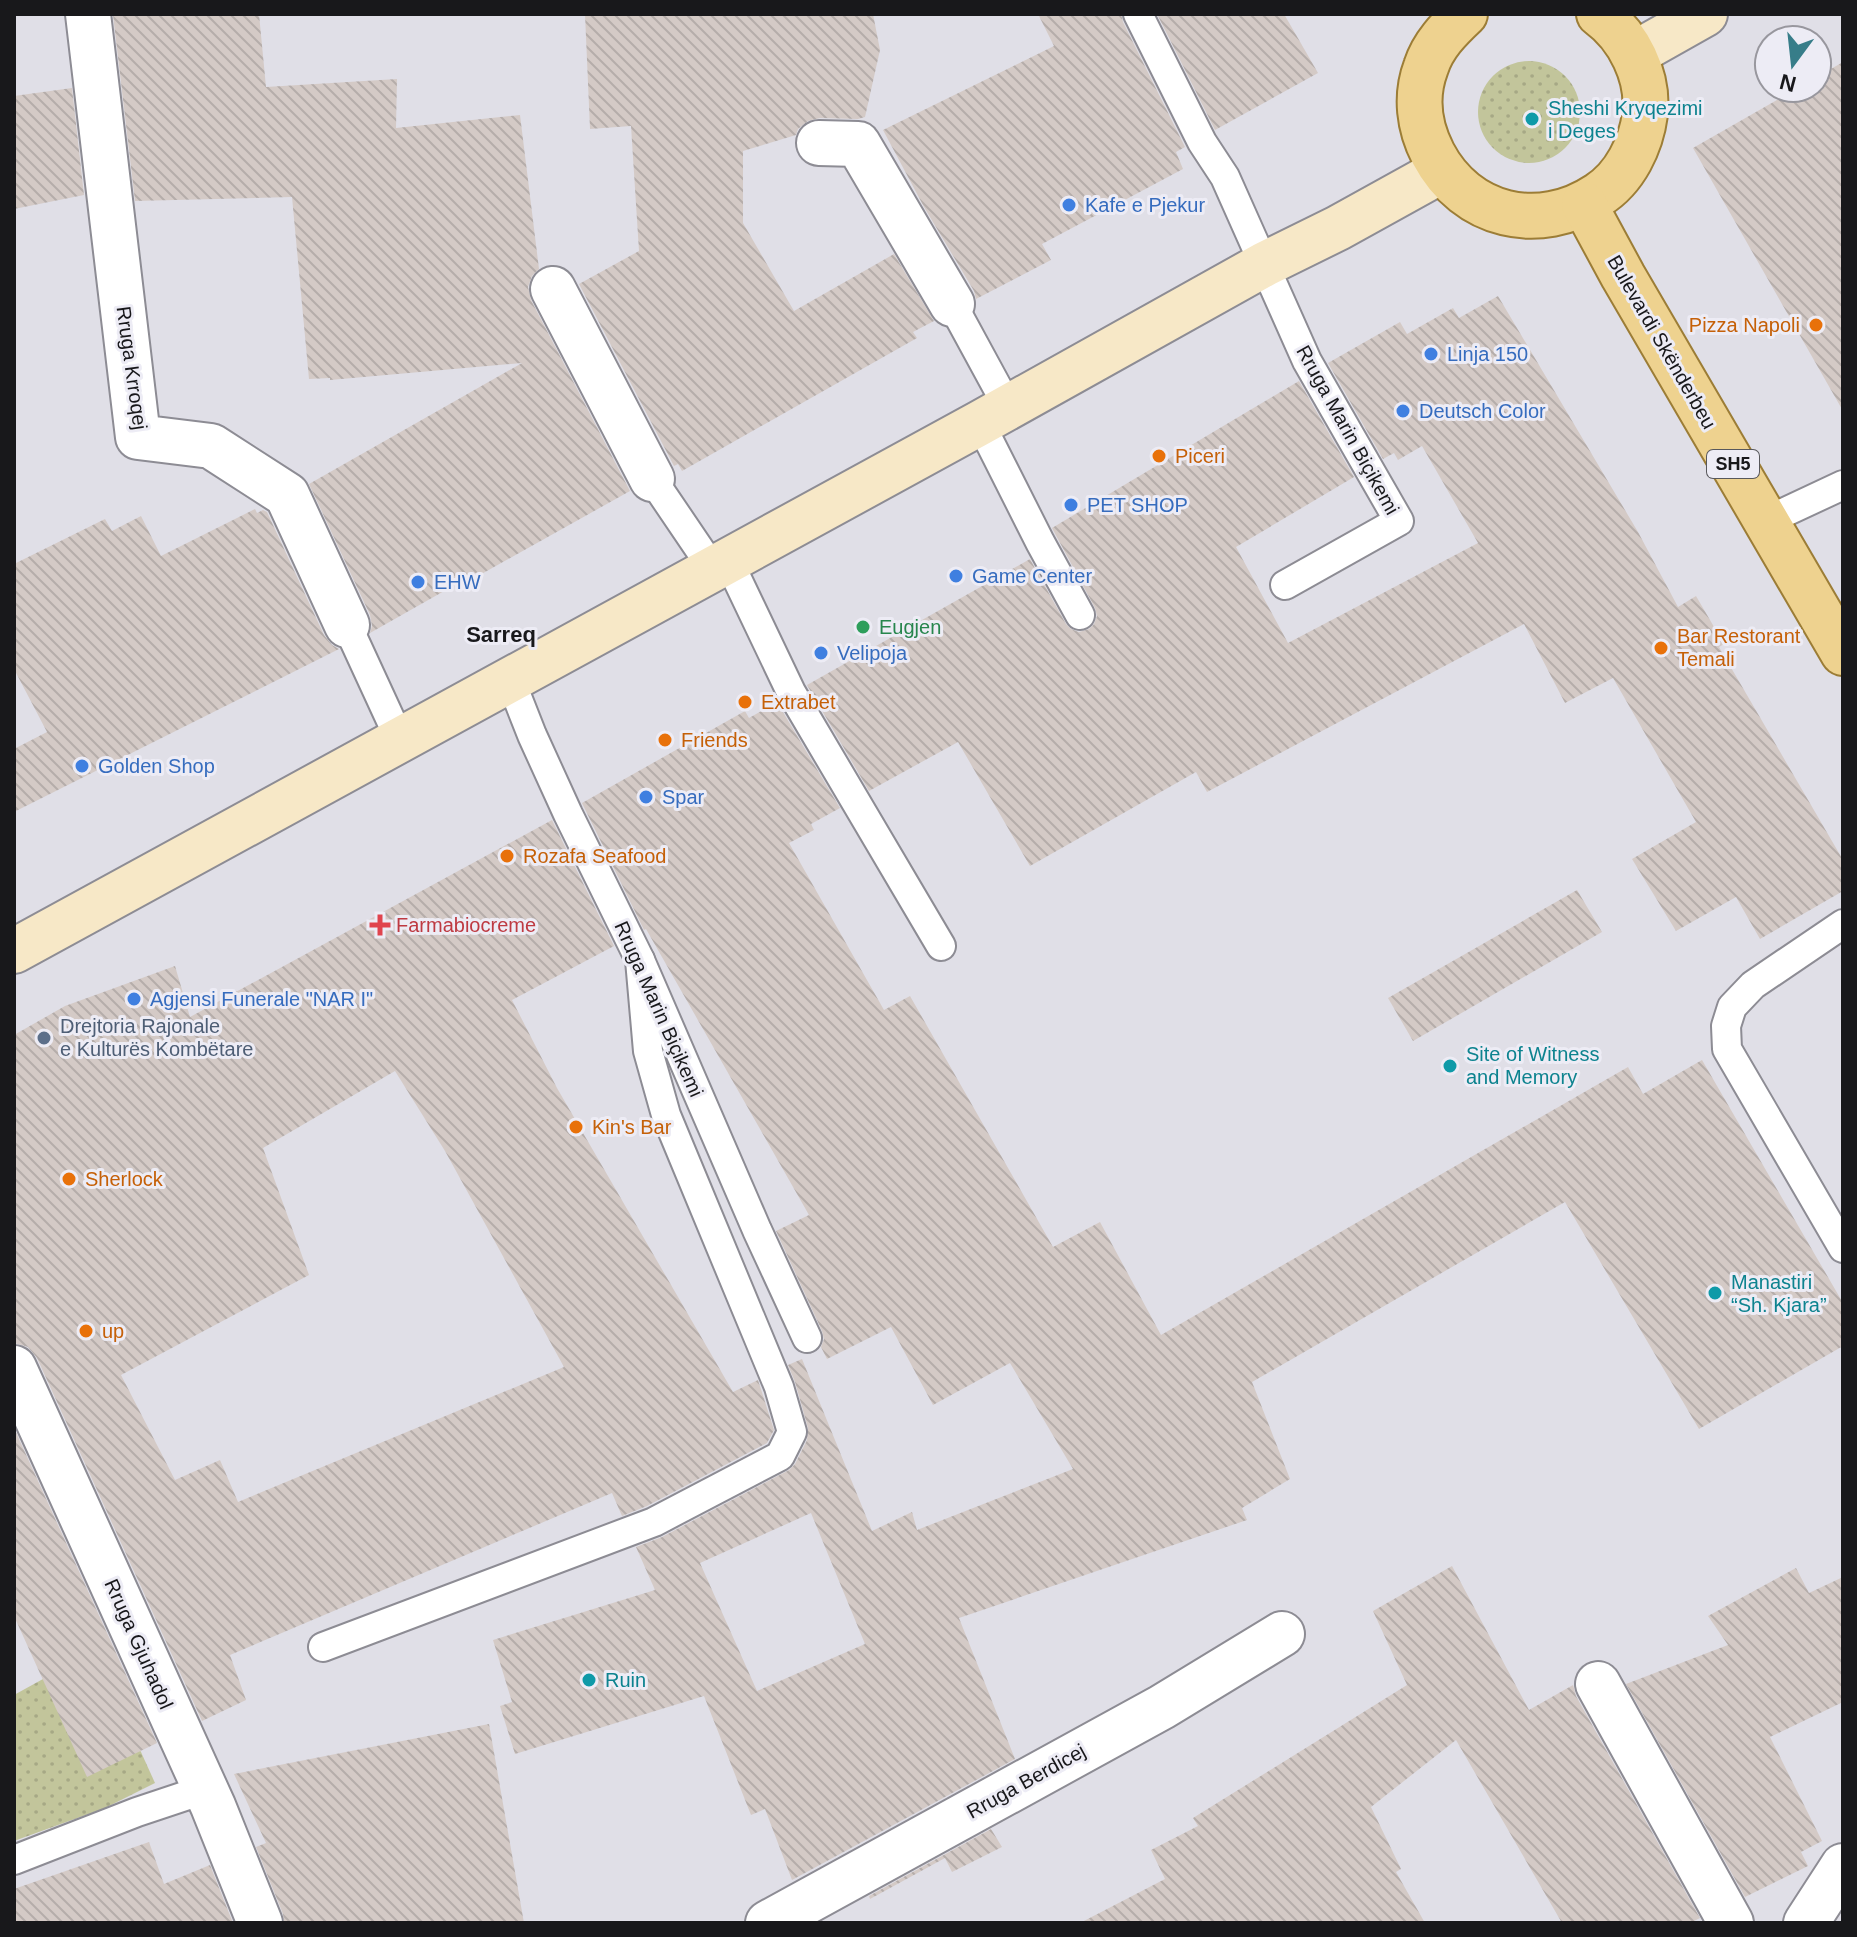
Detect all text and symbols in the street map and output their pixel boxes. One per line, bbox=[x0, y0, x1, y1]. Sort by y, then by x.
north arrow bbox=[1753, 24, 1833, 104]
text: N bbox=[1777, 69, 1799, 97]
place label: Sheshi Kryqezimi i Deges bbox=[1548, 97, 1703, 142]
marker: Sheshi Kryqezimi i Deges bbox=[1523, 110, 1541, 128]
place label: Kafe e Pjekur bbox=[1085, 194, 1205, 216]
marker: Kafe e Pjekur bbox=[1060, 196, 1078, 214]
street label: Bulevardi Skënderbeu bbox=[1603, 251, 1721, 433]
street label: Rruga Krroqej bbox=[112, 305, 152, 431]
place label: Pizza Napoli bbox=[1689, 314, 1800, 336]
marker: Pizza Napoli bbox=[1807, 316, 1825, 334]
street label: Rruga Marin Biçikemi bbox=[1292, 342, 1404, 518]
place label: Linja 150 bbox=[1447, 343, 1528, 365]
marker: Linja 150 bbox=[1422, 345, 1440, 363]
place label: Deutsch Color bbox=[1419, 400, 1546, 422]
marker: Deutsch Color bbox=[1394, 402, 1412, 420]
place label: Piceri bbox=[1175, 445, 1225, 467]
marker: Piceri bbox=[1150, 447, 1168, 465]
road number: SH5 bbox=[1707, 450, 1759, 478]
place label: PET SHOP bbox=[1087, 494, 1188, 516]
marker: PET SHOP bbox=[1062, 496, 1080, 514]
place label: Game Center bbox=[972, 565, 1092, 587]
marker: Game Center bbox=[947, 567, 965, 585]
place label: EHW bbox=[434, 571, 481, 593]
marker: EHW bbox=[409, 573, 427, 591]
place label: Eugjen bbox=[879, 616, 941, 638]
marker: Eugjen bbox=[854, 618, 872, 636]
district label: Sarreq bbox=[466, 622, 536, 647]
place label: Bar Restorant Temali bbox=[1677, 625, 1801, 670]
marker: Bar Restorant Temali bbox=[1652, 639, 1670, 657]
place label: Velipoja bbox=[837, 642, 908, 664]
marker: Velipoja bbox=[812, 644, 830, 662]
place label: Extrabet bbox=[761, 691, 836, 713]
marker: Extrabet bbox=[736, 693, 754, 711]
place label: Friends bbox=[681, 729, 748, 751]
marker: Friends bbox=[656, 731, 674, 749]
place label: Golden Shop bbox=[98, 755, 215, 777]
marker: Golden Shop bbox=[73, 757, 91, 775]
place label: Spar bbox=[662, 786, 705, 808]
marker: Spar bbox=[637, 788, 655, 806]
place label: Rozafa Seafood bbox=[523, 845, 666, 867]
marker: Rozafa Seafood bbox=[498, 847, 516, 865]
place label: Farmabiocreme bbox=[396, 914, 536, 936]
marker: Farmabiocreme bbox=[371, 916, 389, 934]
street label: Rruga Marin Biçikemi bbox=[610, 918, 708, 1100]
place label: Agjensi Funerale "NAR I" bbox=[150, 988, 373, 1010]
marker: Agjensi Funerale "NAR I" bbox=[125, 990, 143, 1008]
place label: Drejtoria Rajonale e Kulturës Kombëtare bbox=[60, 1015, 253, 1060]
marker: Drejtoria Rajonale e Kulturës Kombëtare bbox=[35, 1029, 53, 1047]
place label: Site of Witness and Memory bbox=[1466, 1043, 1599, 1088]
marker: Site of Witness and Memory bbox=[1441, 1057, 1459, 1075]
place label: Kin's Bar bbox=[592, 1116, 672, 1138]
marker: Kin's Bar bbox=[567, 1118, 585, 1136]
place label: Sherlock bbox=[85, 1168, 164, 1190]
marker: Sherlock bbox=[60, 1170, 78, 1188]
place label: Manastiri “Sh. Kjara” bbox=[1731, 1271, 1827, 1316]
marker: Manastiri “Sh. Kjara” bbox=[1706, 1284, 1724, 1302]
place label: up bbox=[102, 1320, 124, 1342]
marker: up bbox=[77, 1322, 95, 1340]
street label: Rruga Gjuhadol bbox=[100, 1576, 178, 1712]
place label: Ruin bbox=[605, 1669, 646, 1691]
marker: Ruin bbox=[580, 1671, 598, 1689]
street label: Rruga Berdicej bbox=[963, 1739, 1089, 1823]

